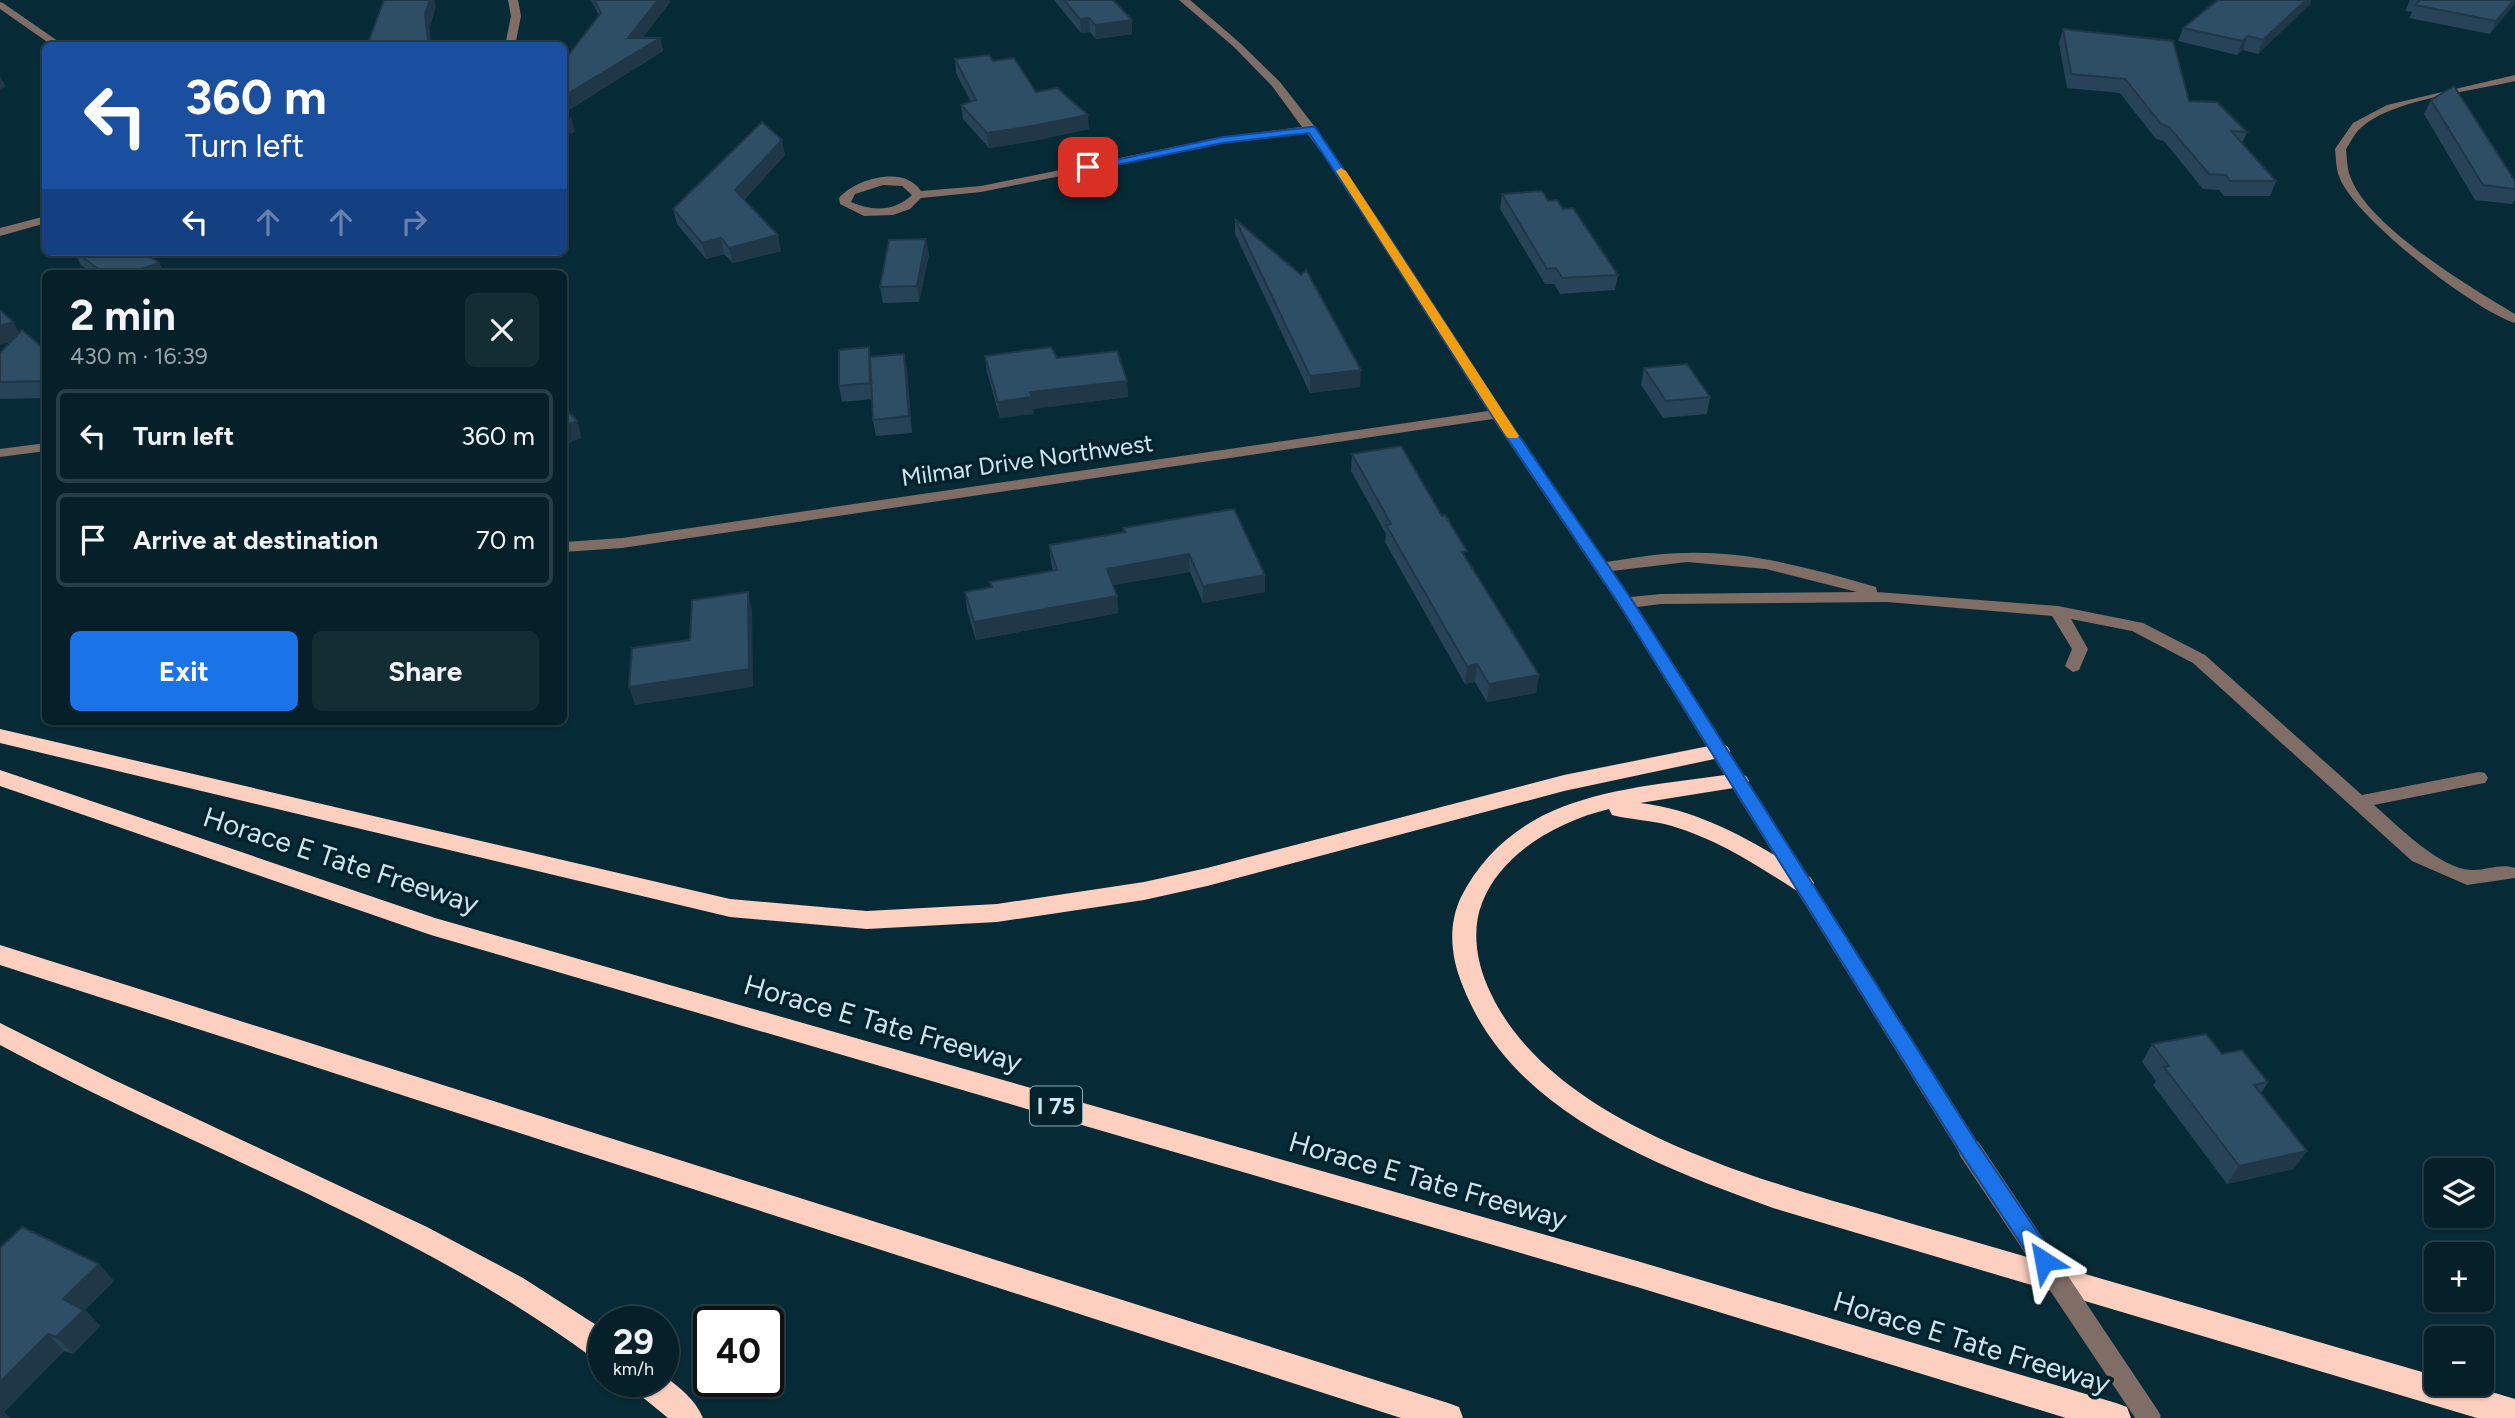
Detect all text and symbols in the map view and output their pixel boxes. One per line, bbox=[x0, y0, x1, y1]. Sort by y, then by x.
text: 360 m bbox=[185, 67, 327, 126]
icon: left bbox=[70, 70, 161, 161]
text: Turn left bbox=[185, 127, 304, 165]
pin bbox=[1058, 137, 1118, 197]
icon: arrive bbox=[1069, 148, 1107, 186]
icon: left bbox=[176, 203, 214, 241]
icon: ahead bbox=[249, 203, 287, 241]
icon: ahead bbox=[322, 203, 360, 241]
icon: right bbox=[395, 203, 433, 241]
text: 2 min bbox=[70, 290, 176, 341]
button: close bbox=[465, 293, 539, 367]
text: 430 m · 16:39 bbox=[70, 342, 208, 370]
icon: left bbox=[74, 417, 112, 455]
text: Turn left bbox=[133, 420, 234, 452]
text: 360 m bbox=[461, 420, 535, 452]
street label: Milmar Drive Northwest bbox=[899, 428, 1155, 492]
icon: arrive bbox=[74, 521, 112, 559]
text: Arrive at destination bbox=[133, 524, 378, 556]
text: 70 m bbox=[476, 524, 535, 556]
button: Exit bbox=[70, 631, 298, 711]
button: Share bbox=[312, 631, 539, 711]
street label: Horace E Tate Freeway bbox=[199, 799, 483, 921]
street label: Horace E Tate Freeway bbox=[740, 967, 1026, 1079]
road number: I 75 bbox=[1030, 1086, 1082, 1126]
street label: Horace E Tate Freeway bbox=[1285, 1124, 1571, 1236]
map controls bbox=[2424, 1158, 2494, 1396]
button: layers bbox=[2424, 1158, 2494, 1228]
position arrow bbox=[2007, 1224, 2081, 1298]
button: + bbox=[2424, 1242, 2494, 1312]
street label: Horace E Tate Freeway bbox=[1830, 1284, 2115, 1400]
speed limit sign: 40 bbox=[693, 1306, 784, 1397]
text: 29 bbox=[613, 1321, 654, 1363]
button: − bbox=[2424, 1326, 2494, 1396]
text: km/h bbox=[613, 1358, 654, 1380]

